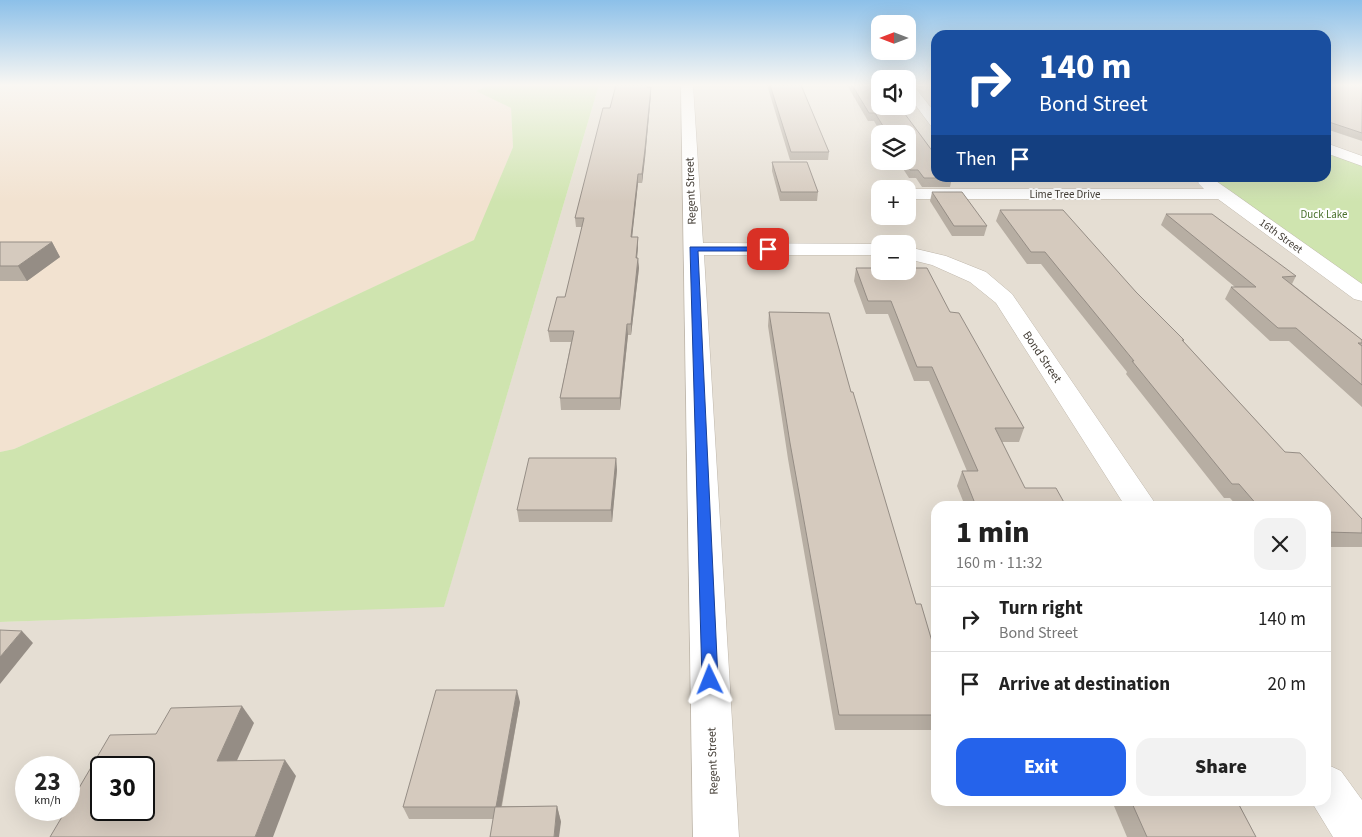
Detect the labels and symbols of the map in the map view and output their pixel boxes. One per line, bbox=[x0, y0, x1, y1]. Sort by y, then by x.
north arrow bbox=[871, 15, 916, 60]
street label: Regent Street bbox=[681, 157, 701, 225]
street label: Lime Tree Drive bbox=[1030, 187, 1101, 202]
park label: Duck Lake bbox=[1300, 207, 1348, 222]
street label: 16th Street bbox=[1256, 215, 1306, 257]
pin bbox=[747, 228, 789, 270]
street label: Bond Street bbox=[1018, 328, 1066, 386]
position arrow bbox=[683, 653, 735, 705]
street label: Regent Street bbox=[703, 727, 723, 795]
speed limit sign: 30 bbox=[90, 756, 155, 821]

